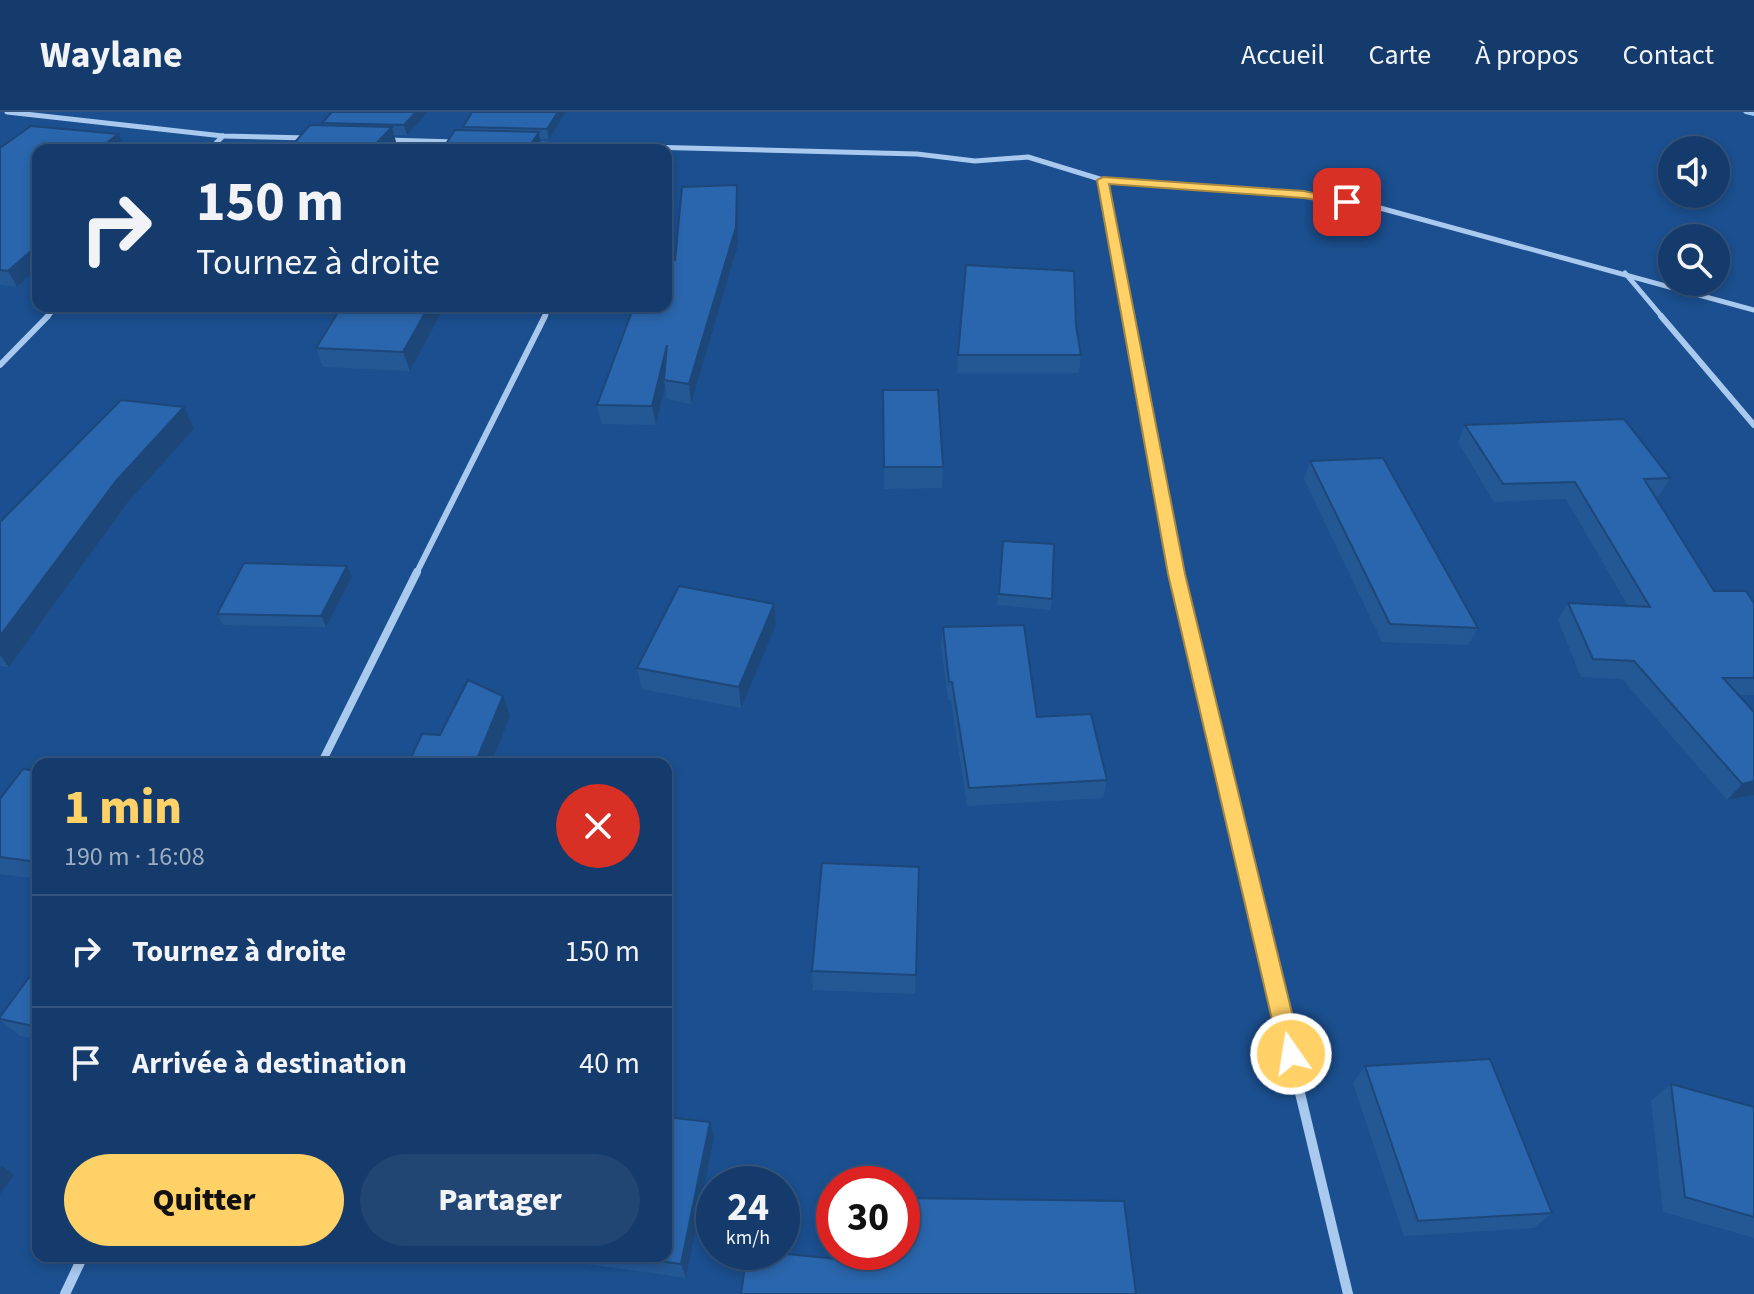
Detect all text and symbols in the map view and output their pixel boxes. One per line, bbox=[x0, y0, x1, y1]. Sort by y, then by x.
text: Waylane bbox=[40, 28, 183, 82]
text: Accueil bbox=[1241, 35, 1324, 75]
text: Carte bbox=[1368, 35, 1431, 75]
text: À propos bbox=[1475, 35, 1579, 75]
text: Contact bbox=[1623, 35, 1714, 75]
map controls bbox=[1658, 136, 1730, 296]
button: sound bbox=[1658, 136, 1730, 208]
text: 150 m bbox=[196, 163, 344, 242]
pin bbox=[1313, 168, 1381, 236]
icon: right bbox=[64, 176, 168, 280]
icon: arrive bbox=[1325, 180, 1369, 224]
button: search bbox=[1658, 224, 1730, 296]
text: Tournez à droite bbox=[196, 237, 440, 288]
text: 1 min bbox=[64, 774, 182, 842]
button: close bbox=[556, 784, 640, 868]
text: 190 m · 16:08 bbox=[64, 838, 205, 875]
icon: right bbox=[64, 929, 108, 973]
text: Tournez à droite bbox=[132, 930, 346, 973]
text: 150 m bbox=[564, 930, 640, 973]
position arrow bbox=[1249, 1012, 1333, 1096]
icon: arrive bbox=[64, 1041, 108, 1085]
text: Arrivée à destination bbox=[132, 1042, 407, 1085]
text: 40 m bbox=[579, 1042, 640, 1085]
button: Quitter bbox=[64, 1154, 344, 1246]
button: Partager bbox=[360, 1154, 640, 1246]
speed limit sign: 30 bbox=[816, 1166, 920, 1270]
text: 24 bbox=[727, 1179, 769, 1236]
text: km/h bbox=[726, 1224, 770, 1252]

